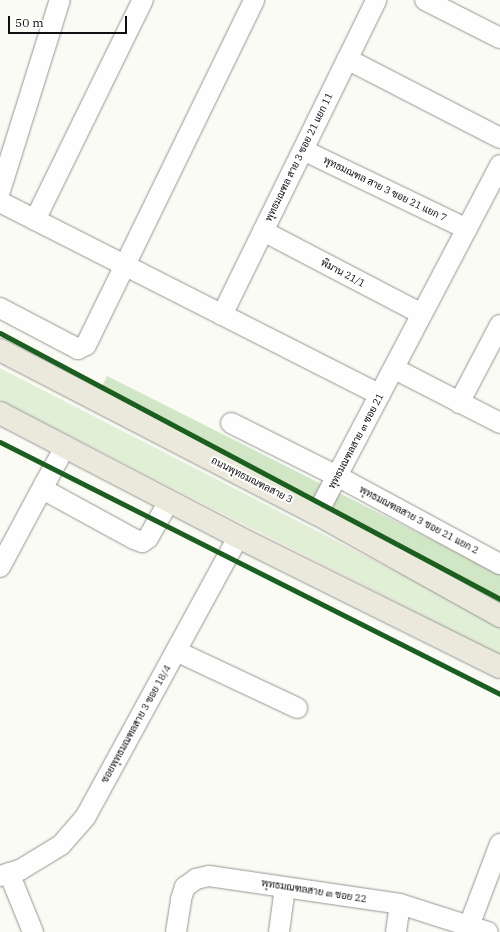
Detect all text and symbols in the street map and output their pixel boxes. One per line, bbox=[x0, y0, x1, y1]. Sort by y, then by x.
scale bar bbox=[10, 8, 129, 34]
text: 50 m bbox=[15, 15, 44, 30]
street label: พุทธมณฑล สาย 3 ซอย 21 แยก 11 bbox=[263, 91, 335, 223]
street label: พุทธมณฑล สาย 3 ซอย 21 แยก 7 bbox=[321, 154, 449, 224]
street label: พิมาน 21/1 bbox=[319, 256, 367, 290]
street label: พุทธมณฑลสาย ๓ ซอย 21 bbox=[326, 391, 386, 491]
street label: ถนนพุทธมณฑลสาย 3 bbox=[209, 454, 295, 506]
street label: พุทธมณฑลสาย 3 ซอย 21 แยก 2 bbox=[357, 483, 481, 557]
street label: ซอยพุทธมณฑลสาย 3 ซอย 18/4 bbox=[99, 663, 173, 785]
street label: พุทธมณฑลสาย ๓ ซอย 22 bbox=[260, 877, 368, 905]

